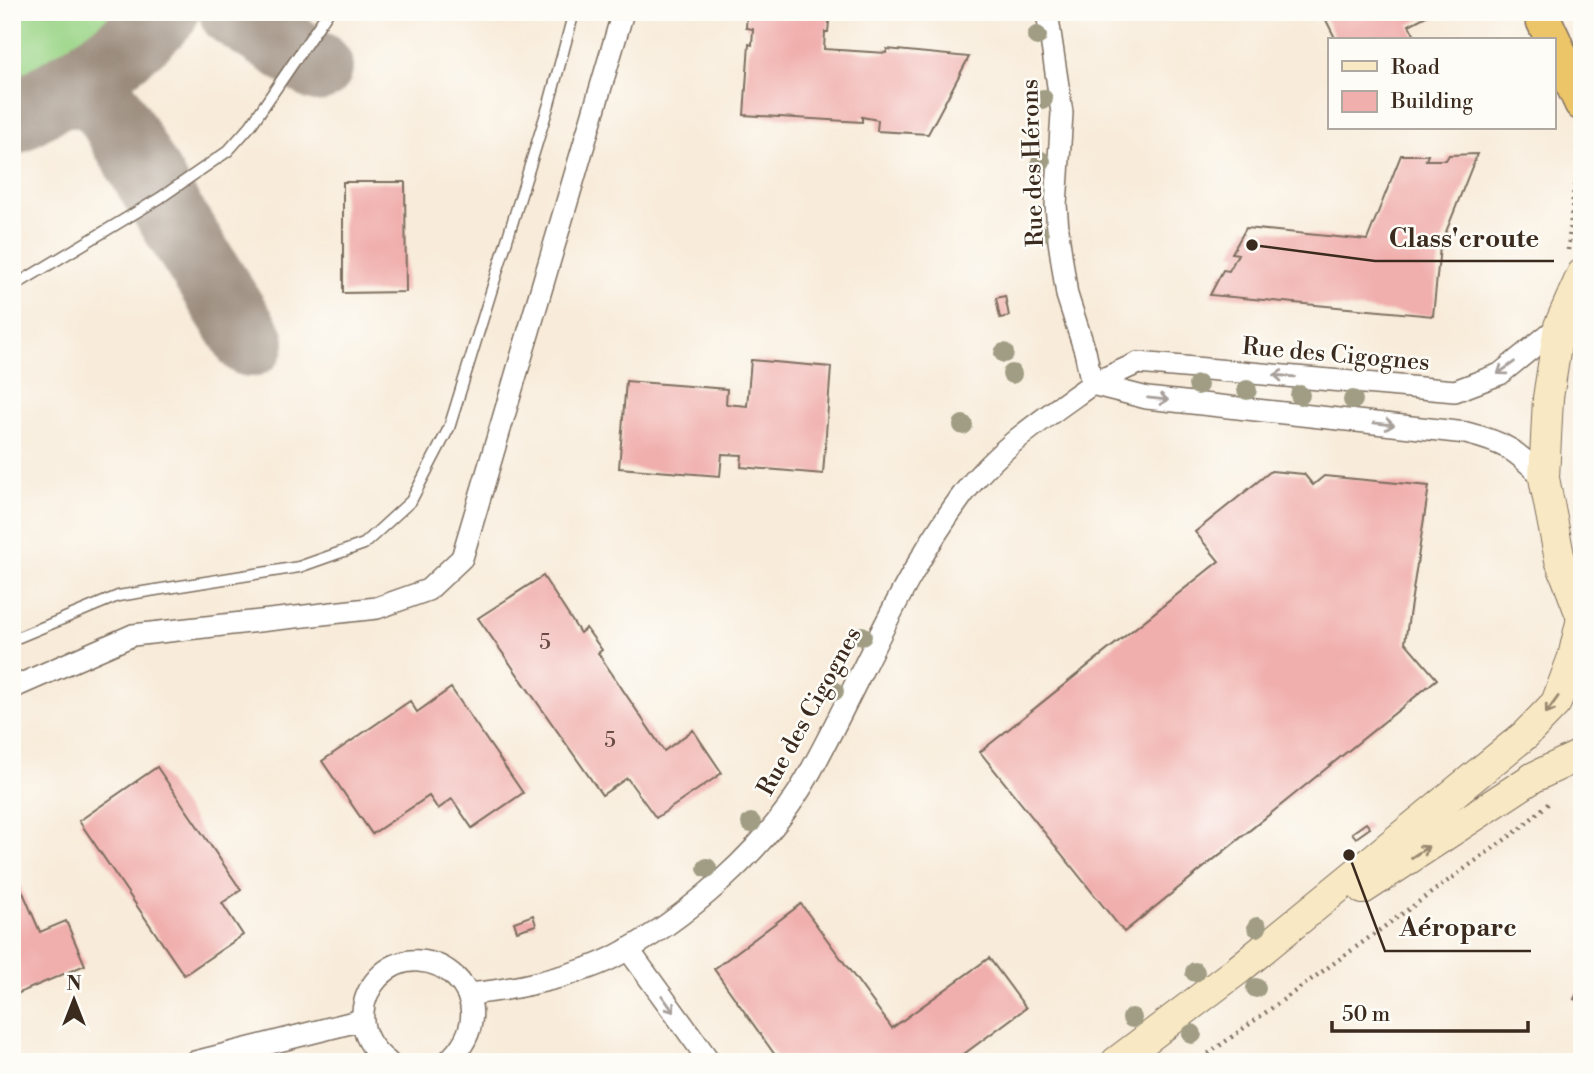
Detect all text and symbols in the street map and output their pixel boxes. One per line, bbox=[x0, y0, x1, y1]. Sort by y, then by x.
legend bbox=[1328, 38, 1556, 130]
text: Road bbox=[1391, 55, 1440, 81]
street label: Rue des Hérons bbox=[1015, 78, 1051, 248]
text: Building bbox=[1390, 89, 1473, 115]
callout: Class'croute bbox=[1375, 214, 1554, 261]
text: Class'croute bbox=[1389, 223, 1539, 255]
street label: Rue des Cigognes bbox=[1241, 332, 1431, 378]
one-way arrow bbox=[1497, 361, 1516, 376]
one-way arrow bbox=[1274, 369, 1296, 382]
one-way arrow bbox=[1146, 393, 1169, 406]
one-way arrow bbox=[1373, 417, 1395, 430]
street label: Rue des Cigognes bbox=[751, 622, 869, 801]
house number: 5 bbox=[539, 630, 551, 656]
one-way arrow bbox=[1545, 695, 1559, 714]
house number: 5 bbox=[604, 728, 616, 754]
one-way arrow bbox=[1410, 844, 1429, 859]
callout: Aéroparc bbox=[1385, 904, 1531, 951]
text: Aéroparc bbox=[1398, 912, 1517, 944]
north arrow bbox=[38, 965, 108, 1036]
text: N bbox=[66, 972, 82, 996]
scale bar bbox=[1332, 990, 1528, 1034]
one-way arrow bbox=[661, 994, 675, 1013]
text: 50 m bbox=[1342, 1002, 1390, 1028]

